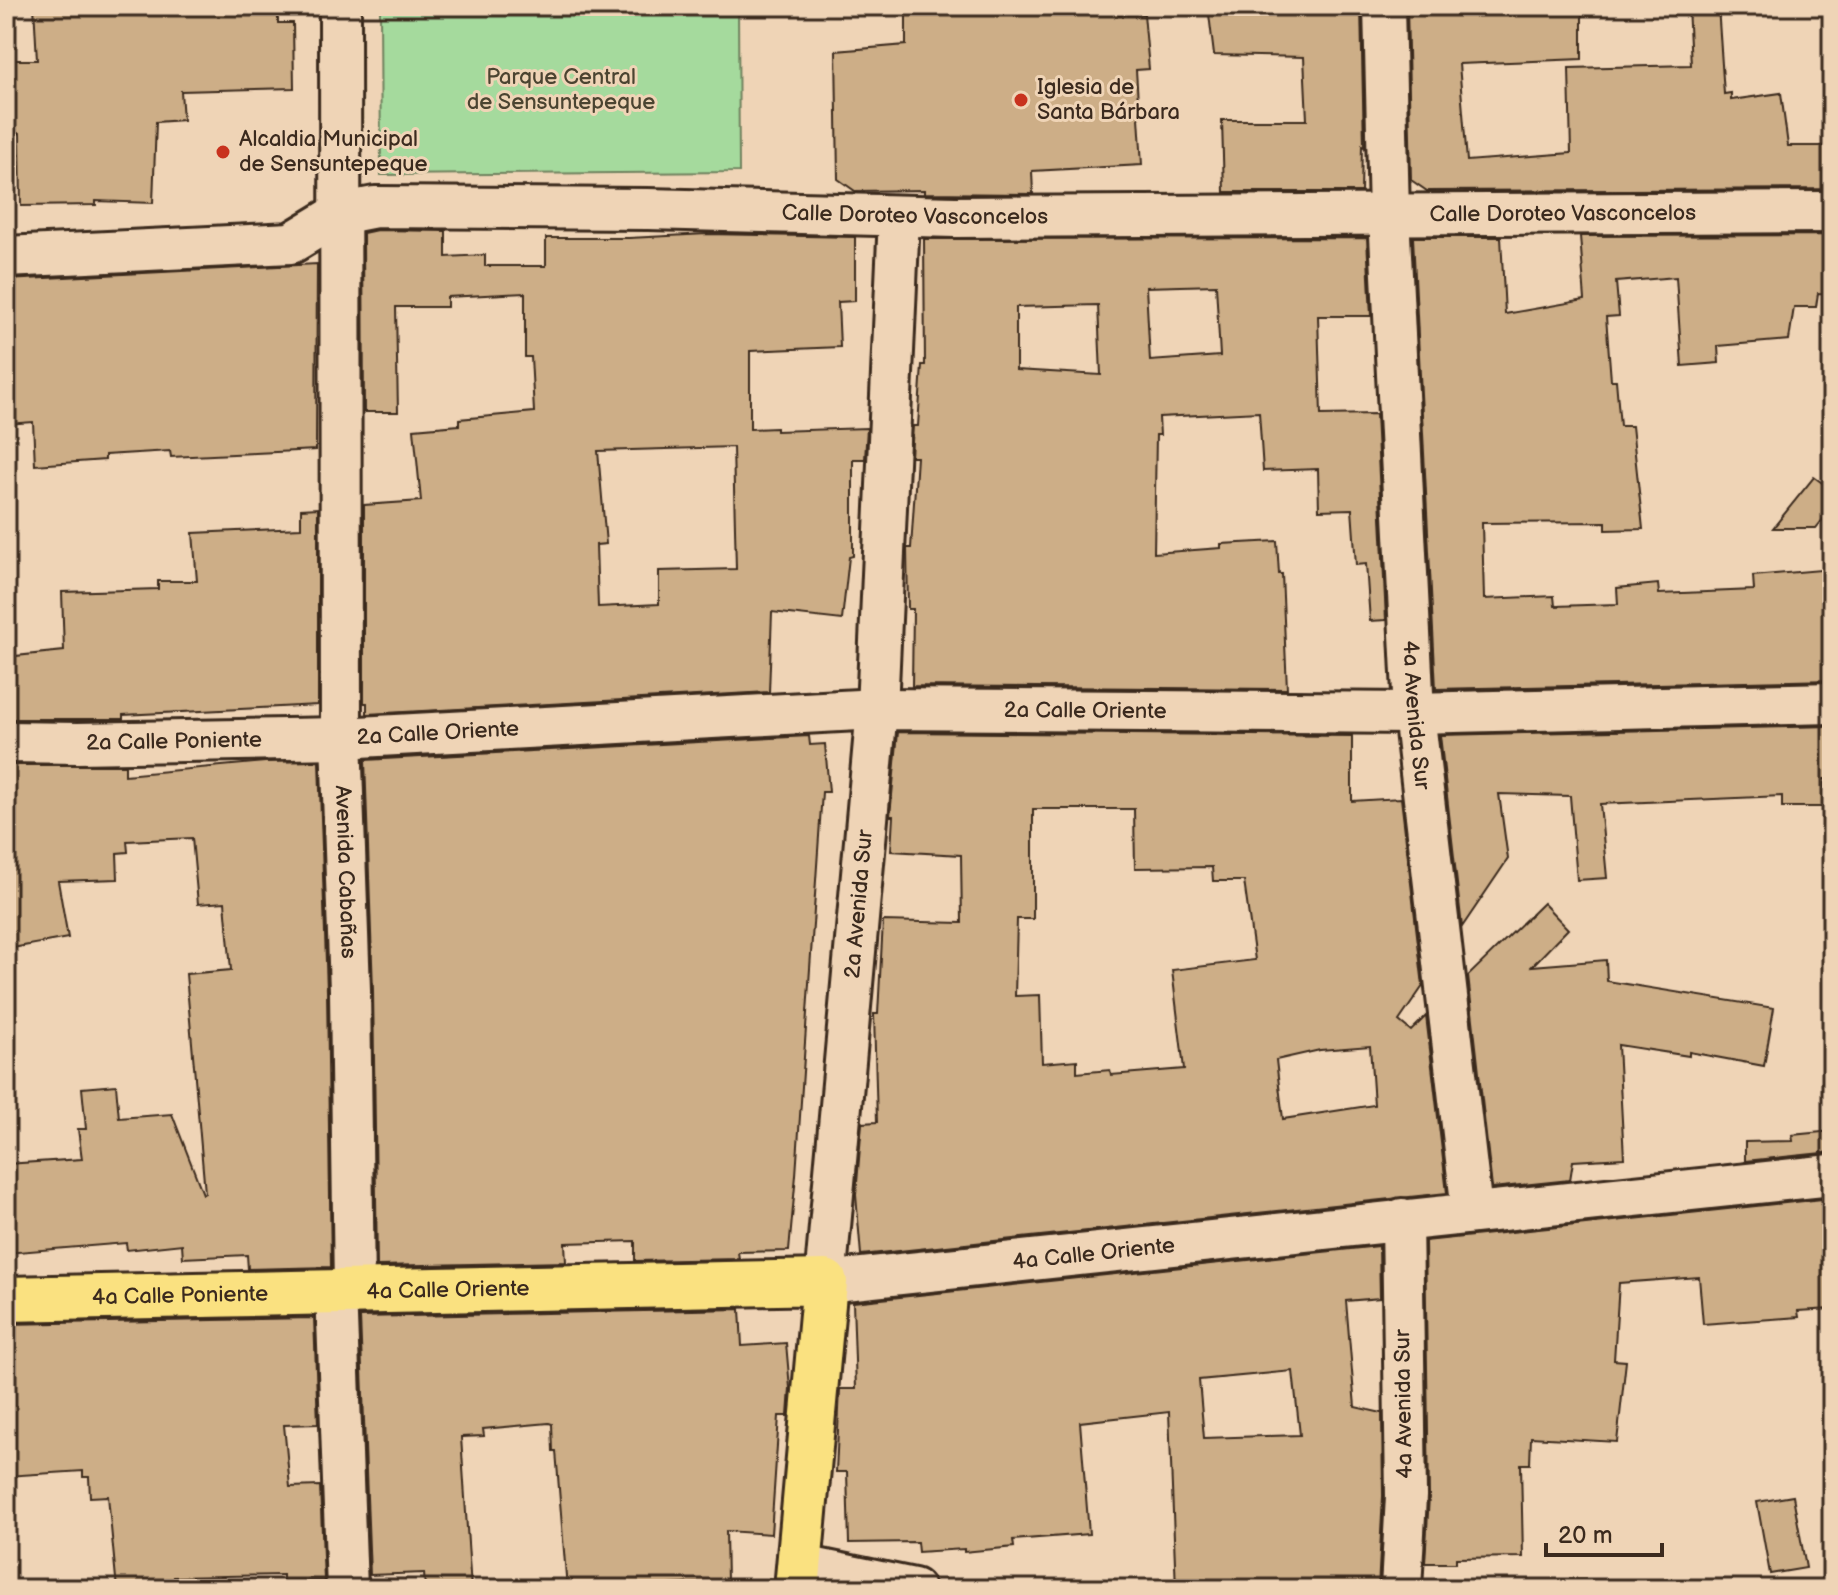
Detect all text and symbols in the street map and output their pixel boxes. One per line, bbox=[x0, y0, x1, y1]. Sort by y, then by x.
park label: Parque Central de Sensuntepeque bbox=[467, 64, 655, 116]
place label: Iglesia de Santa Bárbara bbox=[1037, 74, 1180, 126]
marker: Iglesia de Santa Bárbara bbox=[1012, 91, 1030, 109]
place label: Alcaldia Municipal de Sensuntepeque bbox=[239, 126, 428, 178]
marker: Alcaldia Municipal de Sensuntepeque bbox=[214, 143, 232, 161]
street label: Calle Doroteo Vasconcelos bbox=[781, 199, 1048, 231]
street label: Calle Doroteo Vasconcelos bbox=[1429, 199, 1696, 228]
street label: 4a Avenida Sur bbox=[1397, 640, 1436, 792]
street label: 2a Calle Oriente bbox=[1004, 696, 1167, 725]
street label: 2a Calle Oriente bbox=[356, 715, 520, 751]
street label: 2a Calle Poniente bbox=[86, 726, 262, 756]
street label: Avenida Cabañas bbox=[329, 785, 362, 959]
street label: 2a Avenida Sur bbox=[839, 827, 879, 980]
street label: 4a Calle Oriente bbox=[1011, 1231, 1176, 1275]
street label: 4a Calle Oriente bbox=[366, 1275, 530, 1305]
street label: 4a Calle Poniente bbox=[92, 1280, 268, 1311]
street label: 4a Avenida Sur bbox=[1389, 1328, 1419, 1479]
scale bar bbox=[1546, 1507, 1662, 1557]
text: 20 m bbox=[1558, 1521, 1613, 1550]

